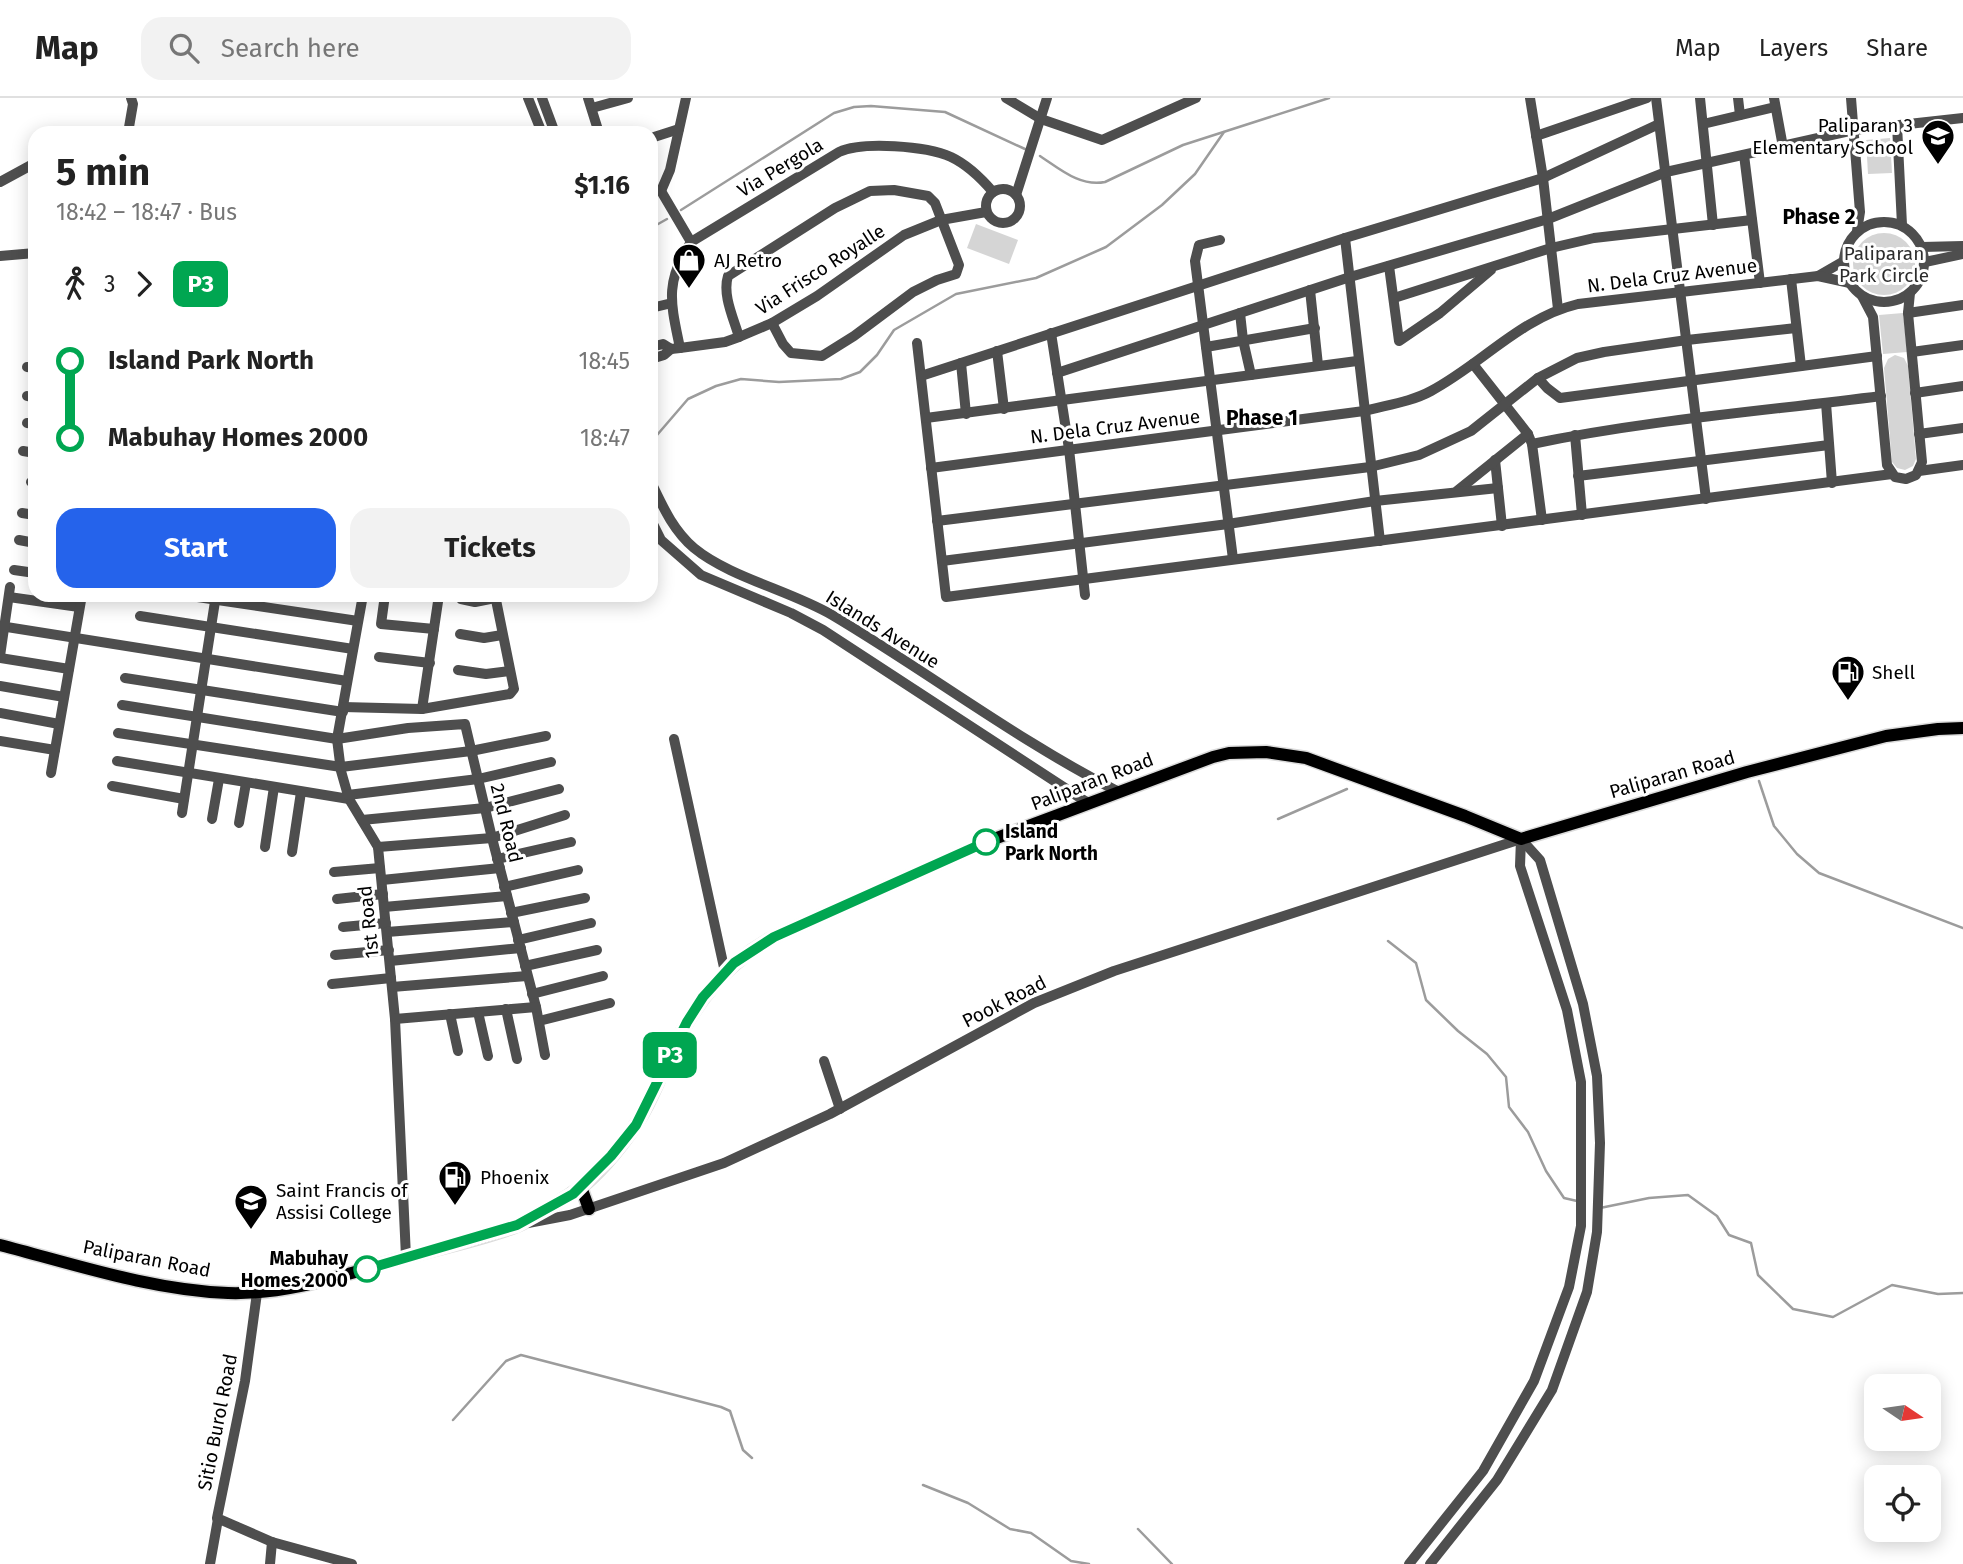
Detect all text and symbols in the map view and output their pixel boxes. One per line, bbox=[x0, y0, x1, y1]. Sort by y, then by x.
search box bbox=[141, 17, 631, 80]
text: Map bbox=[35, 28, 99, 68]
icon: search bbox=[165, 29, 203, 67]
text: Search here bbox=[221, 33, 360, 64]
text: Map bbox=[1675, 34, 1721, 62]
text: Layers bbox=[1759, 34, 1828, 62]
text: Share bbox=[1866, 34, 1928, 62]
place label: Paliparan 3 Elementary School bbox=[1752, 114, 1913, 159]
school or university icon: Paliparan 3 Elementary School bbox=[1919, 117, 1957, 166]
street label: Via Pergola bbox=[733, 133, 827, 202]
text: 5 min bbox=[56, 149, 150, 195]
text: $1.16 bbox=[574, 170, 630, 201]
text: 18:42 – 18:47 · Bus bbox=[56, 198, 237, 226]
district label: Phase 2 bbox=[1782, 204, 1856, 230]
street label: Via Frisco Royalle bbox=[751, 219, 889, 320]
shop icon: AJ Retro bbox=[670, 241, 708, 290]
park label: Paliparan Park Circle bbox=[1839, 242, 1929, 287]
place label: AJ Retro bbox=[714, 249, 782, 272]
street label: N. Dela Cruz Avenue bbox=[1586, 254, 1758, 297]
icon: walk bbox=[56, 265, 94, 303]
icon: forward bbox=[125, 265, 163, 303]
text: 3 bbox=[104, 270, 115, 298]
text: P3 bbox=[187, 270, 214, 298]
text: Island Park North bbox=[108, 345, 314, 376]
text: 18:45 bbox=[578, 347, 630, 375]
street label: N. Dela Cruz Avenue bbox=[1029, 405, 1201, 448]
district label: Phase 1 bbox=[1226, 405, 1298, 431]
text: Mabuhay Homes 2000 bbox=[108, 422, 368, 453]
text: 18:47 bbox=[580, 424, 630, 452]
button: Start bbox=[56, 508, 336, 588]
button: Tickets bbox=[350, 508, 630, 588]
street label: Islands Avenue bbox=[822, 585, 944, 674]
fuel station icon: Shell bbox=[1829, 653, 1867, 702]
place label: Shell bbox=[1872, 661, 1915, 684]
street label: Paliparan Road bbox=[1607, 746, 1738, 803]
street label: Paliparan Road bbox=[1028, 748, 1157, 815]
street label: 2nd Road bbox=[486, 781, 527, 865]
place label: Island Park North bbox=[1005, 820, 1098, 865]
marker: Island Park North bbox=[973, 829, 999, 855]
street label: 1st Road bbox=[353, 885, 384, 959]
street label: Pook Road bbox=[958, 970, 1050, 1032]
line badge: P3 bbox=[638, 1032, 702, 1078]
text: P3 bbox=[657, 1041, 683, 1069]
fuel station icon: Phoenix bbox=[436, 1158, 474, 1207]
place label: Phoenix bbox=[480, 1166, 550, 1189]
place label: Saint Francis of Assisi College bbox=[276, 1179, 409, 1224]
school or university icon: Saint Francis of Assisi College bbox=[232, 1182, 270, 1231]
street label: Paliparan Road bbox=[81, 1235, 213, 1282]
place label: Mabuhay Homes 2000 bbox=[241, 1247, 348, 1292]
marker: Mabuhay Homes 2000 bbox=[354, 1256, 380, 1282]
street label: Sitio Burol Road bbox=[193, 1352, 242, 1492]
north arrow bbox=[1864, 1374, 1941, 1451]
map controls bbox=[1864, 1374, 1941, 1542]
button: locate bbox=[1864, 1465, 1941, 1542]

